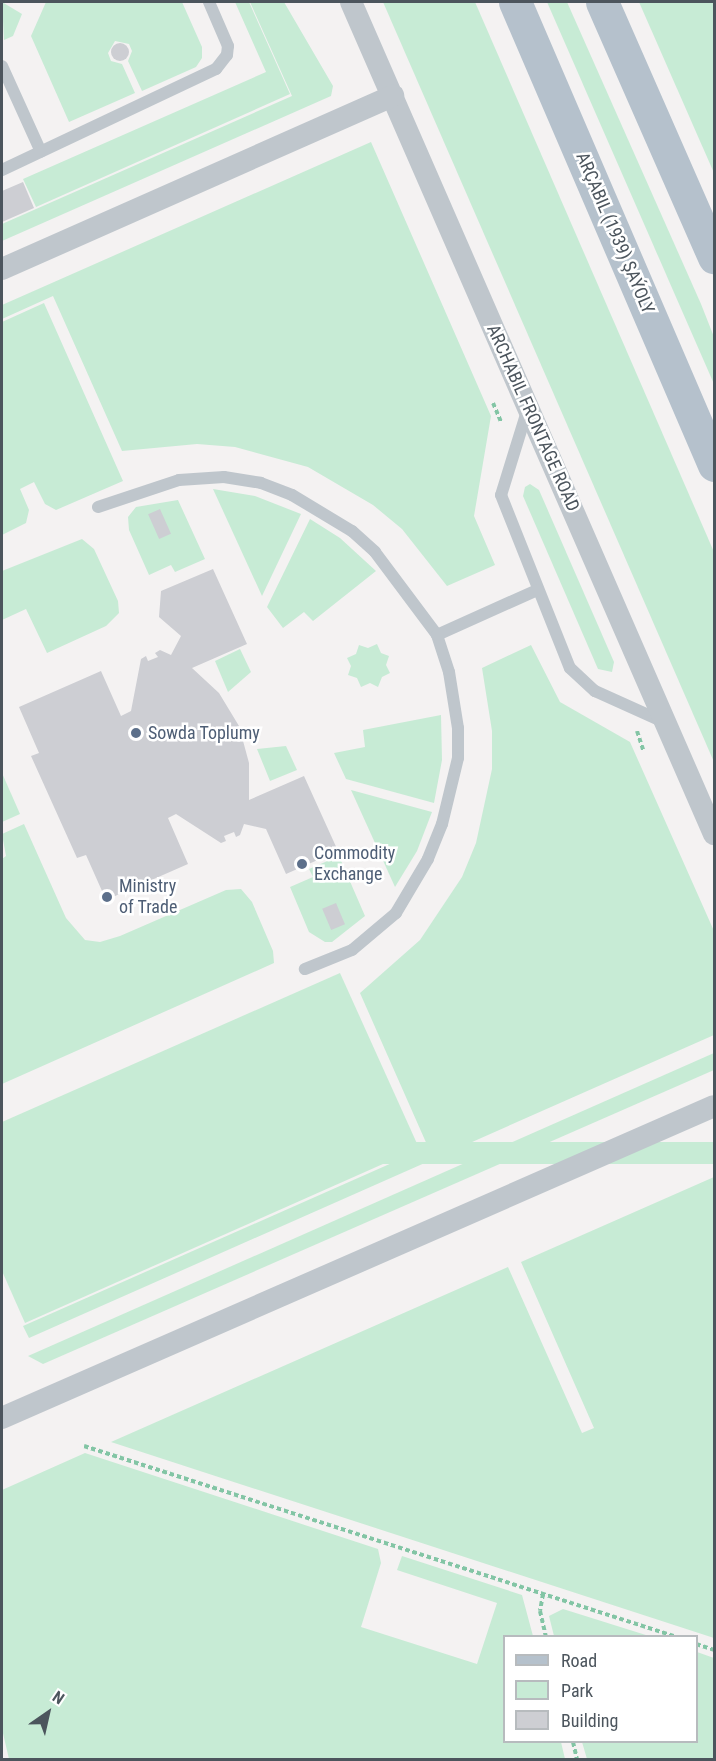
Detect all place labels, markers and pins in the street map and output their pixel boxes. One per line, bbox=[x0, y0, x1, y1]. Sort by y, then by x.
place label: Sowda Toplumy bbox=[148, 722, 260, 744]
marker: Sowda Toplumy bbox=[129, 726, 143, 740]
place label: Commodity Exchange bbox=[314, 843, 395, 886]
marker: Commodity Exchange bbox=[295, 857, 309, 871]
place label: Ministry of Trade bbox=[119, 876, 178, 918]
marker: Ministry of Trade bbox=[100, 890, 114, 904]

